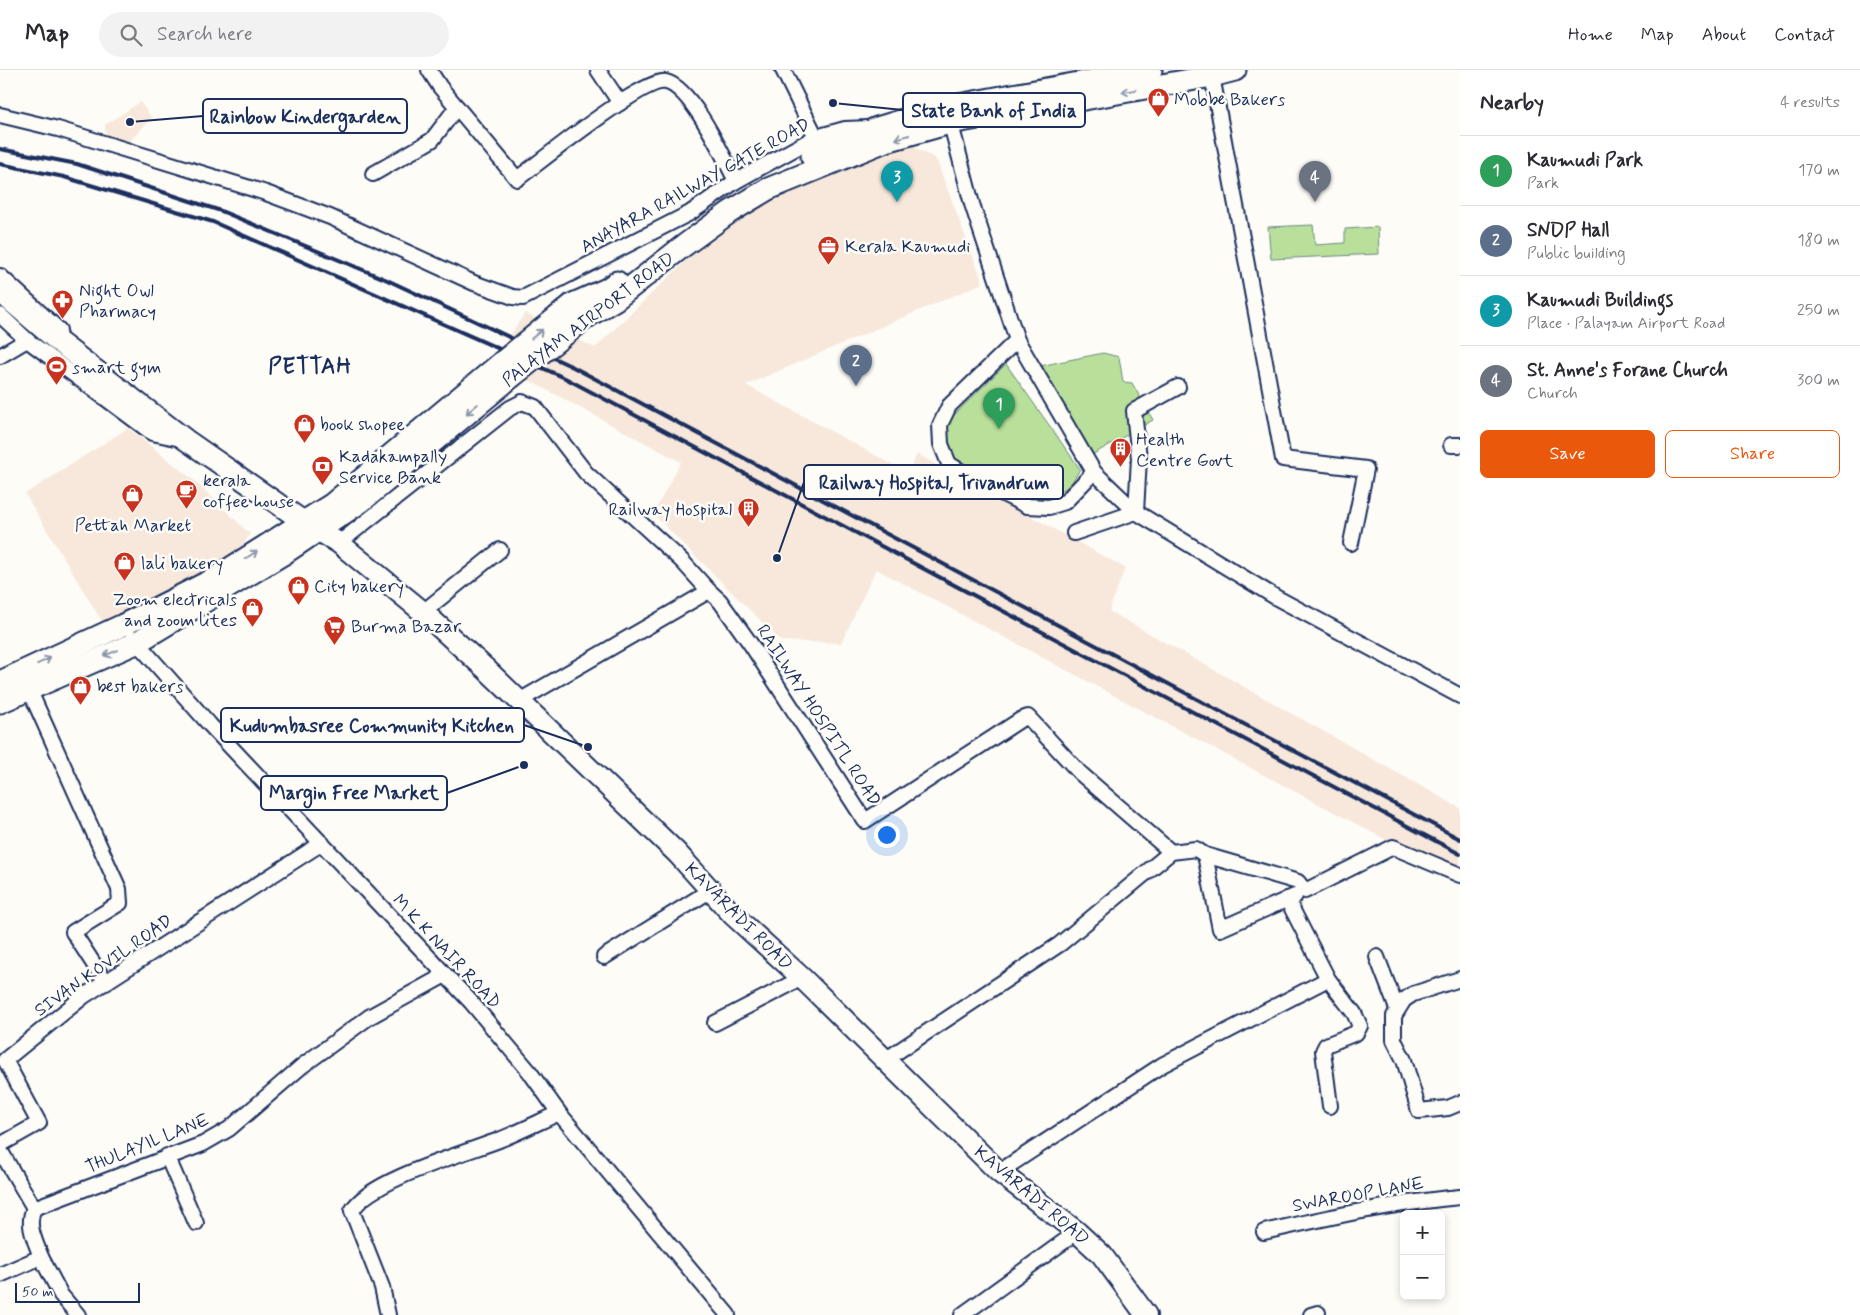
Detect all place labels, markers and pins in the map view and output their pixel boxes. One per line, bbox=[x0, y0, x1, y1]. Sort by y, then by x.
shop icon: Mobbe Bakers bbox=[1146, 87, 1170, 118]
place label: Mobbe Bakers bbox=[1174, 88, 1285, 112]
callout: State Bank of India bbox=[903, 93, 1085, 127]
callout: Rainbow Kindergarden bbox=[203, 99, 407, 133]
pin: 3 bbox=[881, 161, 913, 202]
pin: 4 bbox=[1299, 161, 1331, 202]
office icon: Kerala Kaumudi bbox=[817, 234, 841, 265]
place label: Kerala Kaumudi bbox=[845, 235, 970, 259]
place label: Night Owl Pharmacy bbox=[79, 279, 156, 324]
pharmacy icon: Night Owl Pharmacy bbox=[51, 288, 75, 319]
pin: 2 bbox=[840, 345, 872, 386]
sports icon: smart gym bbox=[44, 355, 68, 386]
place label: smart gym bbox=[72, 356, 161, 382]
pin: 1 bbox=[983, 388, 1015, 429]
shop icon: book shopee bbox=[292, 412, 316, 443]
place label: book shopee bbox=[320, 413, 405, 437]
place label: Health Centre Govt bbox=[1136, 428, 1234, 473]
building icon: Health Centre Govt bbox=[1108, 437, 1132, 468]
place label: Kadakampally Service Bank bbox=[339, 445, 447, 490]
bank icon: Kadakampally Service Bank bbox=[311, 454, 335, 485]
callout: Railway Hospital, Trivandrum bbox=[804, 465, 1063, 499]
place label: kerala coffee house bbox=[203, 469, 294, 514]
cafe icon: kerala coffee house bbox=[175, 478, 199, 509]
shop icon: Pettah Market bbox=[121, 483, 145, 514]
building icon: Railway Hospital bbox=[736, 497, 760, 528]
place label: Railway Hospital bbox=[608, 498, 732, 522]
place label: Pettah Market bbox=[75, 514, 191, 538]
shop icon: lali bakery bbox=[113, 551, 137, 582]
place label: lali bakery bbox=[141, 552, 223, 576]
shop icon: City bakery bbox=[286, 574, 310, 605]
place label: City bakery bbox=[314, 575, 404, 599]
place label: Zoom electricals and zoom lites bbox=[113, 588, 237, 633]
shop icon: Zoom electricals and zoom lites bbox=[241, 597, 265, 628]
supermarket icon: Burma Bazar bbox=[323, 614, 347, 645]
place label: Burma Bazar bbox=[351, 615, 462, 639]
shop icon: best bakers bbox=[68, 674, 92, 705]
place label: best bakers bbox=[96, 675, 183, 699]
callout: Kudumbasree Community Kitchen bbox=[221, 708, 524, 742]
callout: Margin Free Market bbox=[261, 776, 447, 810]

